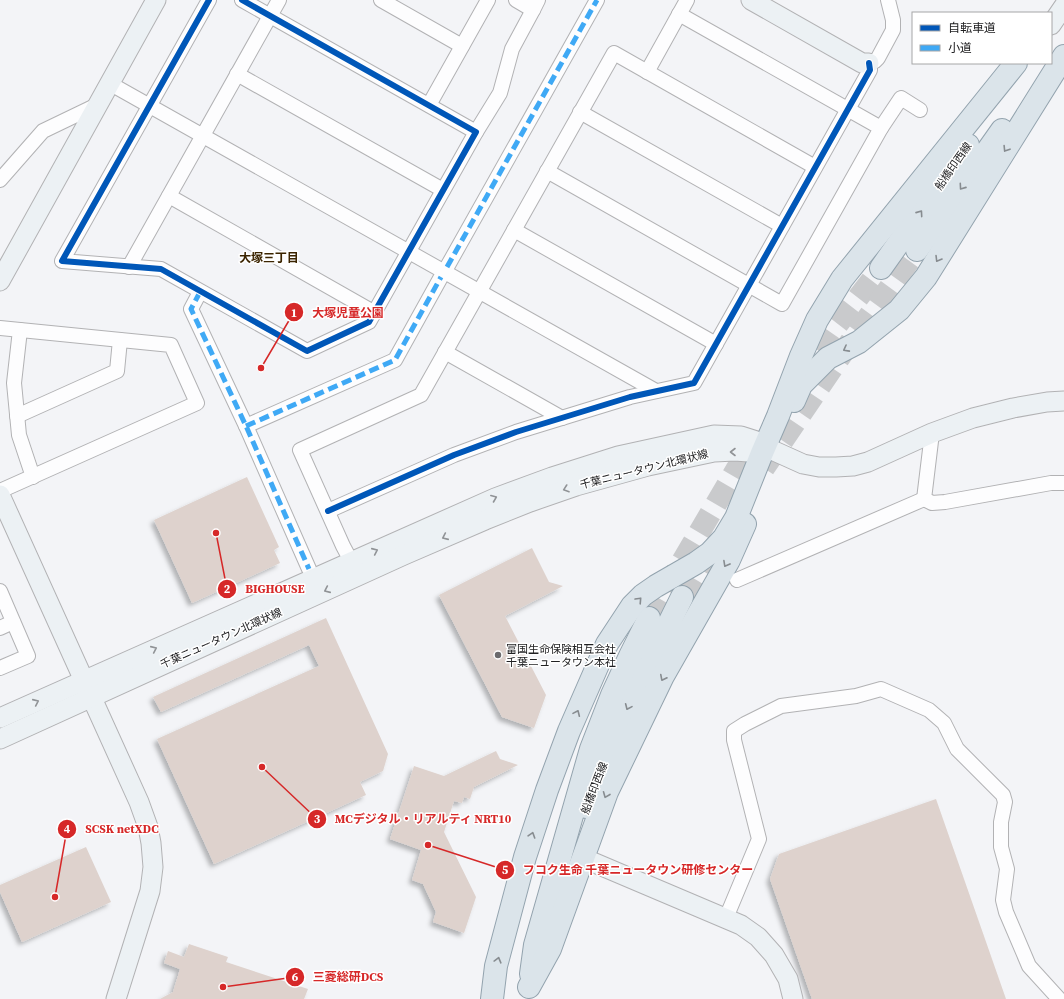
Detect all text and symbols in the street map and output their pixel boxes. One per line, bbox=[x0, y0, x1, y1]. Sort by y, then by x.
legend bbox=[912, 12, 1052, 64]
text: 自転車道 bbox=[948, 20, 996, 36]
text: 小道 bbox=[948, 40, 972, 56]
street label: 船橋印西線 bbox=[931, 139, 975, 193]
one-way arrow bbox=[1004, 144, 1011, 151]
one-way arrow bbox=[959, 183, 967, 190]
one-way arrow bbox=[915, 211, 922, 218]
district label: 大塚三丁目 bbox=[239, 250, 299, 266]
one-way arrow bbox=[935, 255, 942, 262]
callout: 大塚児童公園 bbox=[284, 300, 392, 324]
text: 1 bbox=[291, 305, 297, 321]
text: 大塚児童公園 bbox=[312, 305, 384, 321]
one-way arrow bbox=[843, 344, 850, 351]
street label: 千葉ニュータウン北環状線 bbox=[578, 446, 710, 493]
one-way arrow bbox=[730, 448, 736, 456]
one-way arrow bbox=[563, 485, 570, 493]
one-way arrow bbox=[491, 495, 498, 503]
one-way arrow bbox=[442, 532, 450, 540]
one-way arrow bbox=[372, 547, 379, 555]
one-way arrow bbox=[723, 560, 731, 567]
callout: BIGHOUSE bbox=[217, 577, 313, 601]
text: 2 bbox=[224, 581, 231, 597]
text: BIGHOUSE bbox=[245, 581, 305, 597]
one-way arrow bbox=[323, 585, 331, 593]
one-way arrow bbox=[634, 597, 641, 604]
street label: 千葉ニュータウン北環状線 bbox=[158, 605, 285, 672]
place label: 富国生命保険相互会社 千葉ニュータウン本社 bbox=[506, 642, 616, 670]
one-way arrow bbox=[151, 646, 158, 654]
marker: 富国生命保険相互会社 千葉ニュータウン本社 bbox=[493, 650, 503, 660]
one-way arrow bbox=[660, 674, 667, 681]
one-way arrow bbox=[32, 699, 39, 707]
one-way arrow bbox=[625, 703, 633, 711]
one-way arrow bbox=[572, 710, 580, 717]
street label: 船橋印西線 bbox=[578, 760, 611, 817]
one-way arrow bbox=[603, 791, 611, 798]
callout: MCデジタル・リアルティ NRT10 bbox=[307, 807, 520, 831]
text: 3 bbox=[314, 811, 321, 827]
text: MCデジタル・リアルティ NRT10 bbox=[335, 811, 512, 827]
callout: SCSK netXDC bbox=[57, 817, 167, 841]
text: 4 bbox=[64, 821, 71, 837]
text: SCSK netXDC bbox=[85, 821, 159, 837]
one-way arrow bbox=[527, 832, 536, 839]
callout: フコク生命 千葉ニュータウン研修センター bbox=[495, 858, 761, 882]
text: 5 bbox=[502, 862, 509, 878]
text: フコク生命 千葉ニュータウン研修センター bbox=[523, 862, 753, 878]
one-way arrow bbox=[493, 957, 502, 964]
callout: 三菱総研DCS bbox=[285, 965, 392, 989]
text: 6 bbox=[292, 969, 299, 985]
text: 三菱総研DCS bbox=[313, 969, 384, 985]

